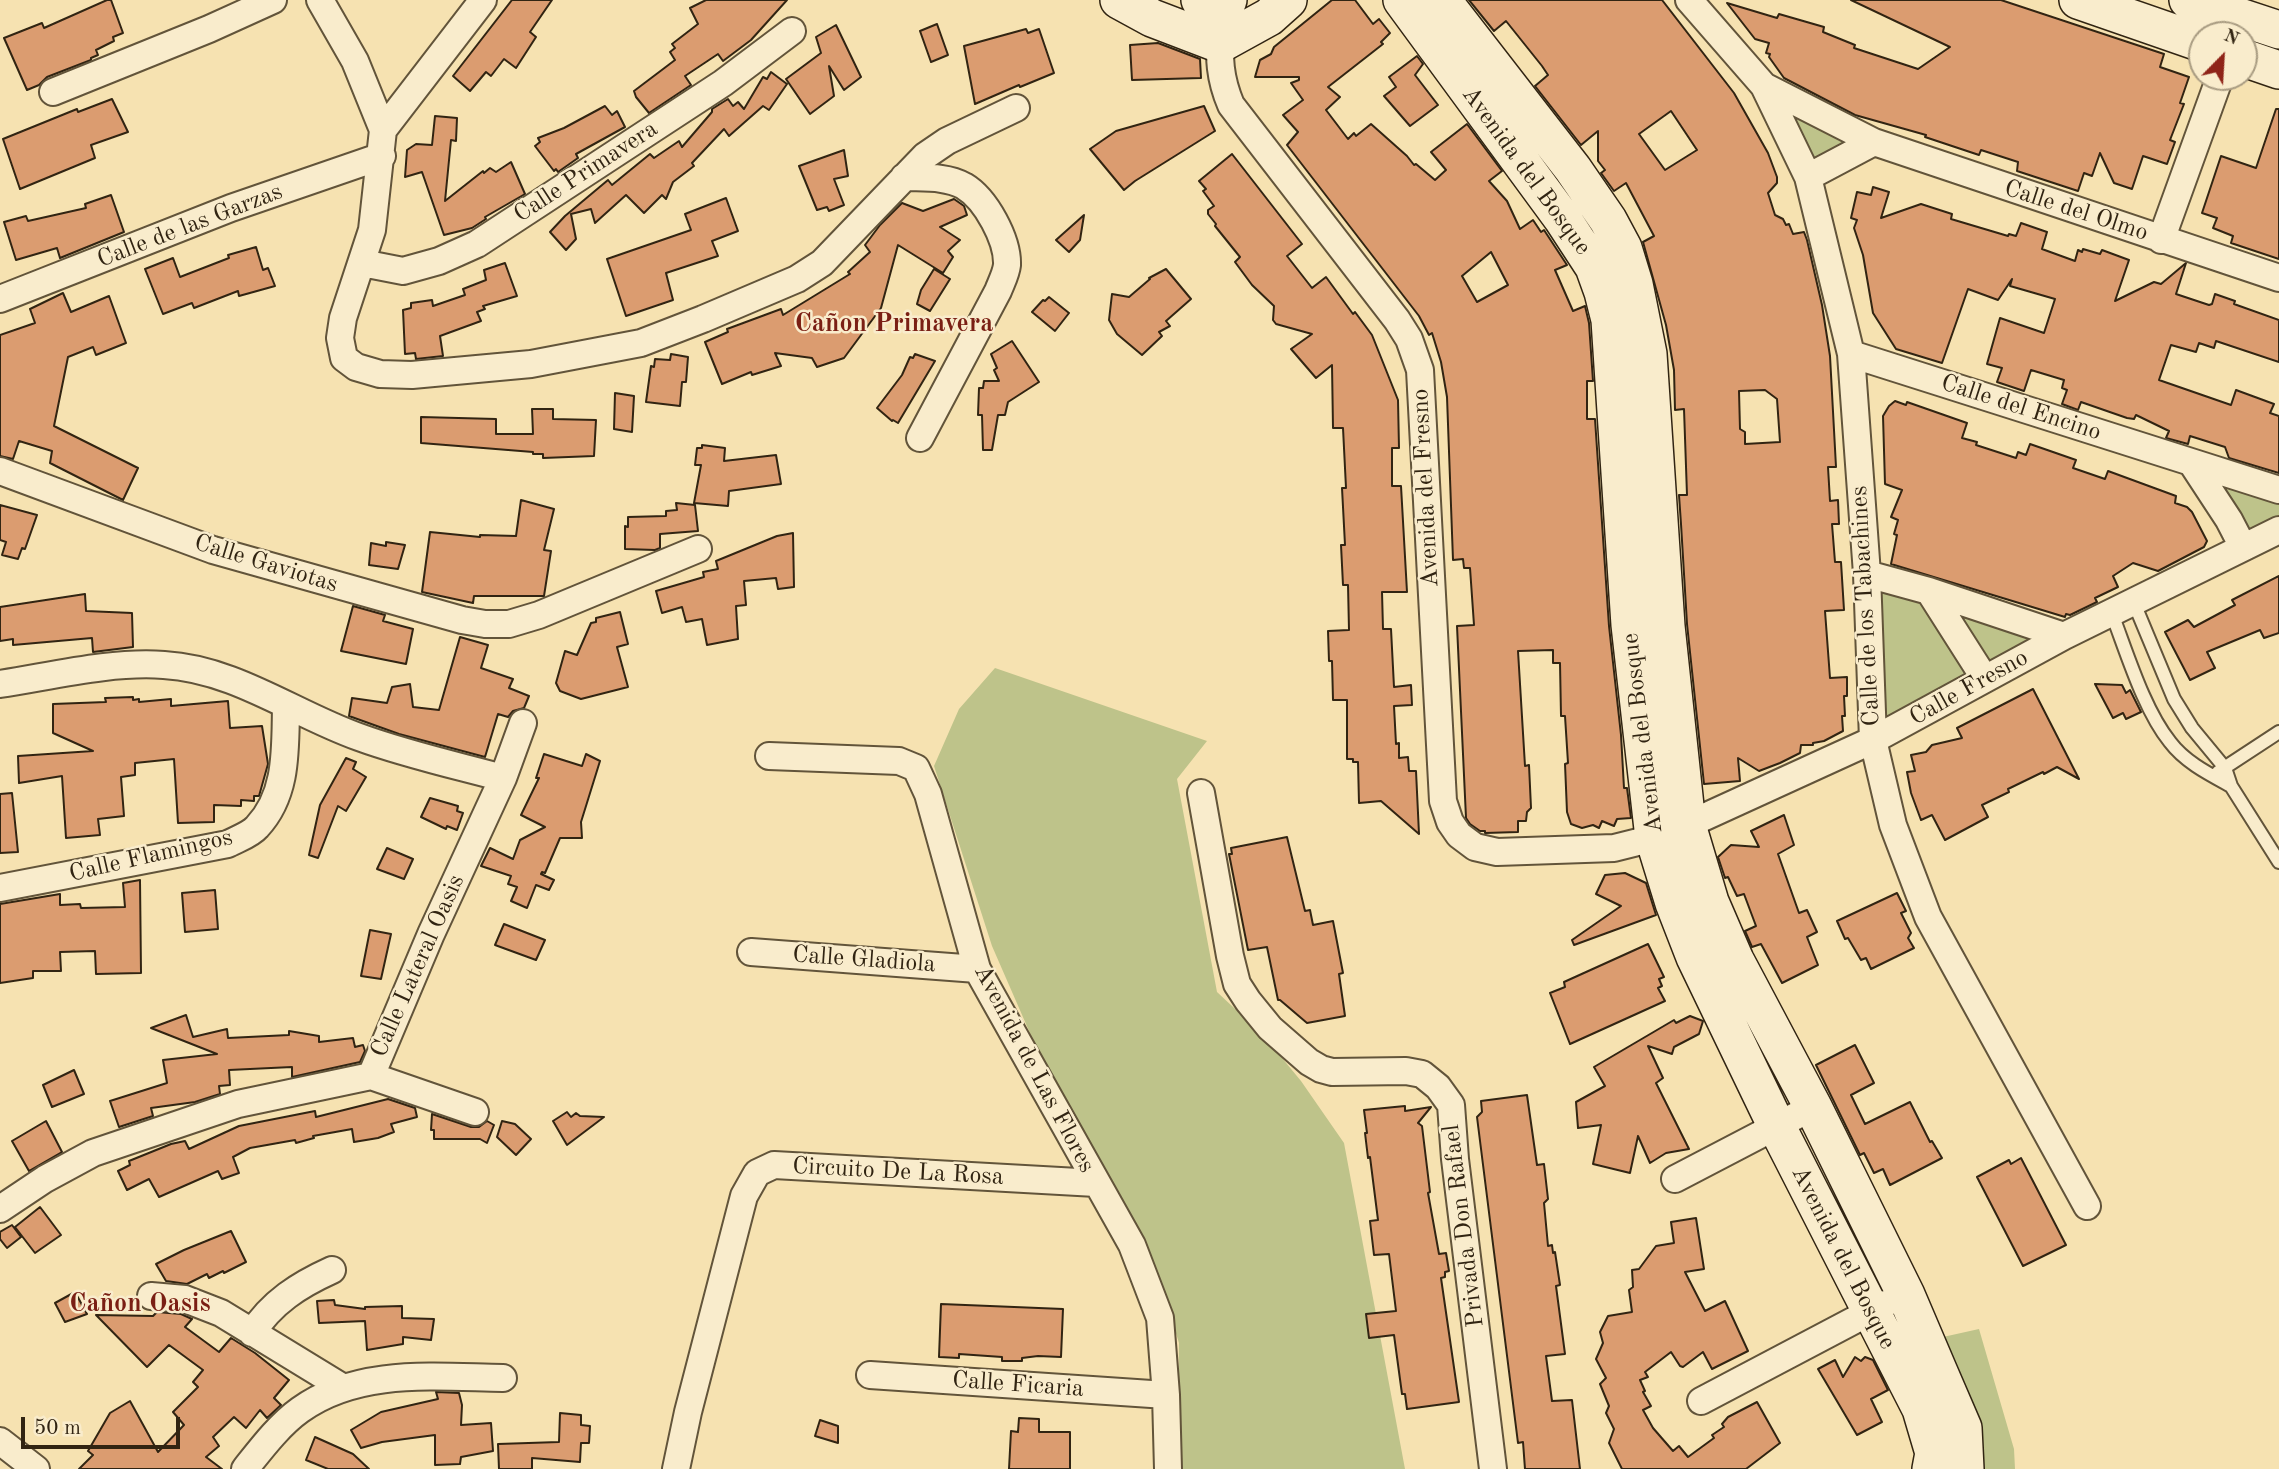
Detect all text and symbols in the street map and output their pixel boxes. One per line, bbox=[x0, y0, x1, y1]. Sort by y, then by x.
north arrow bbox=[2188, 21, 2258, 91]
text: N bbox=[2220, 27, 2241, 50]
street label: Avenida del Bosque bbox=[1455, 81, 1597, 261]
street label: Calle Primavera bbox=[509, 115, 663, 229]
street label: Calle del Olmo bbox=[2000, 174, 2152, 248]
street label: Calle de las Garzas bbox=[93, 177, 287, 275]
district label: Cañon Primavera bbox=[795, 308, 993, 340]
street label: Calle del Encino bbox=[1937, 369, 2105, 447]
street label: Avenida del Fresno bbox=[1406, 388, 1446, 588]
street label: Calle de los Tabachines bbox=[1845, 485, 1887, 727]
street label: Calle Gaviotas bbox=[191, 528, 341, 600]
street label: Avenida del Bosque bbox=[1616, 631, 1670, 835]
street label: Calle Fresno bbox=[1905, 644, 2033, 732]
street label: Calle Flamingos bbox=[66, 823, 236, 889]
street label: Calle Lateral Oasis bbox=[365, 870, 471, 1062]
street label: Calle Gladiola bbox=[791, 941, 937, 979]
street label: Avenida de Las Flores bbox=[967, 960, 1101, 1178]
street label: Privada Don Rafael bbox=[1437, 1123, 1491, 1329]
street label: Circuito De La Rosa bbox=[792, 1152, 1004, 1192]
street label: Avenida del Bosque bbox=[1784, 1162, 1902, 1354]
district label: Cañon Oasis bbox=[69, 1288, 211, 1320]
street label: Calle Ficaria bbox=[951, 1366, 1085, 1404]
scale bar bbox=[24, 1402, 184, 1446]
text: 50 m bbox=[34, 1418, 81, 1439]

